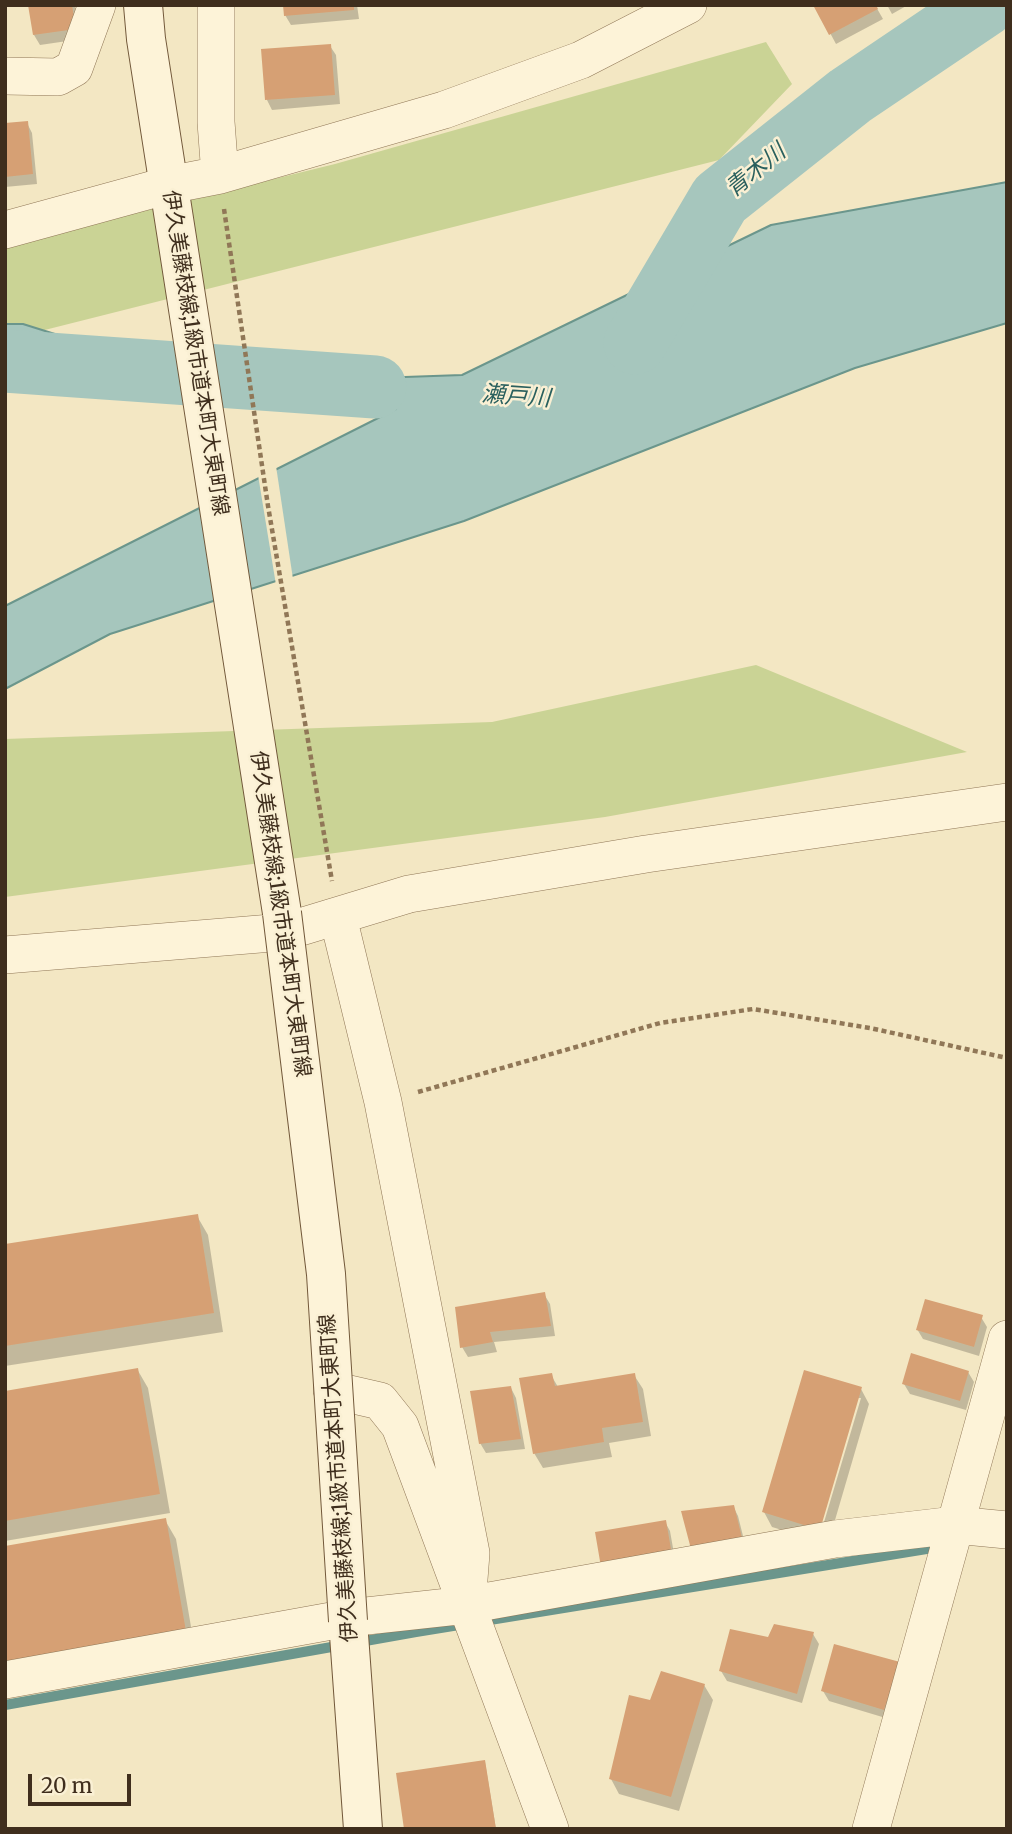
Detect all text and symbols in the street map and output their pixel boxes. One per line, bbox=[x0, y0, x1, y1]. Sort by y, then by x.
water label: 青木川 bbox=[721, 139, 791, 203]
street label: 伊久美藤枝線;1級市道本町大東町線 bbox=[157, 189, 233, 517]
water label: 瀬戸川 bbox=[481, 381, 551, 413]
street label: 伊久美藤枝線;1級市道本町大東町線 bbox=[245, 749, 315, 1079]
street label: 伊久美藤枝線;1級市道本町大東町線 bbox=[315, 1313, 363, 1643]
scale bar bbox=[32, 1760, 135, 1804]
text: 20 m bbox=[41, 1772, 92, 1799]

